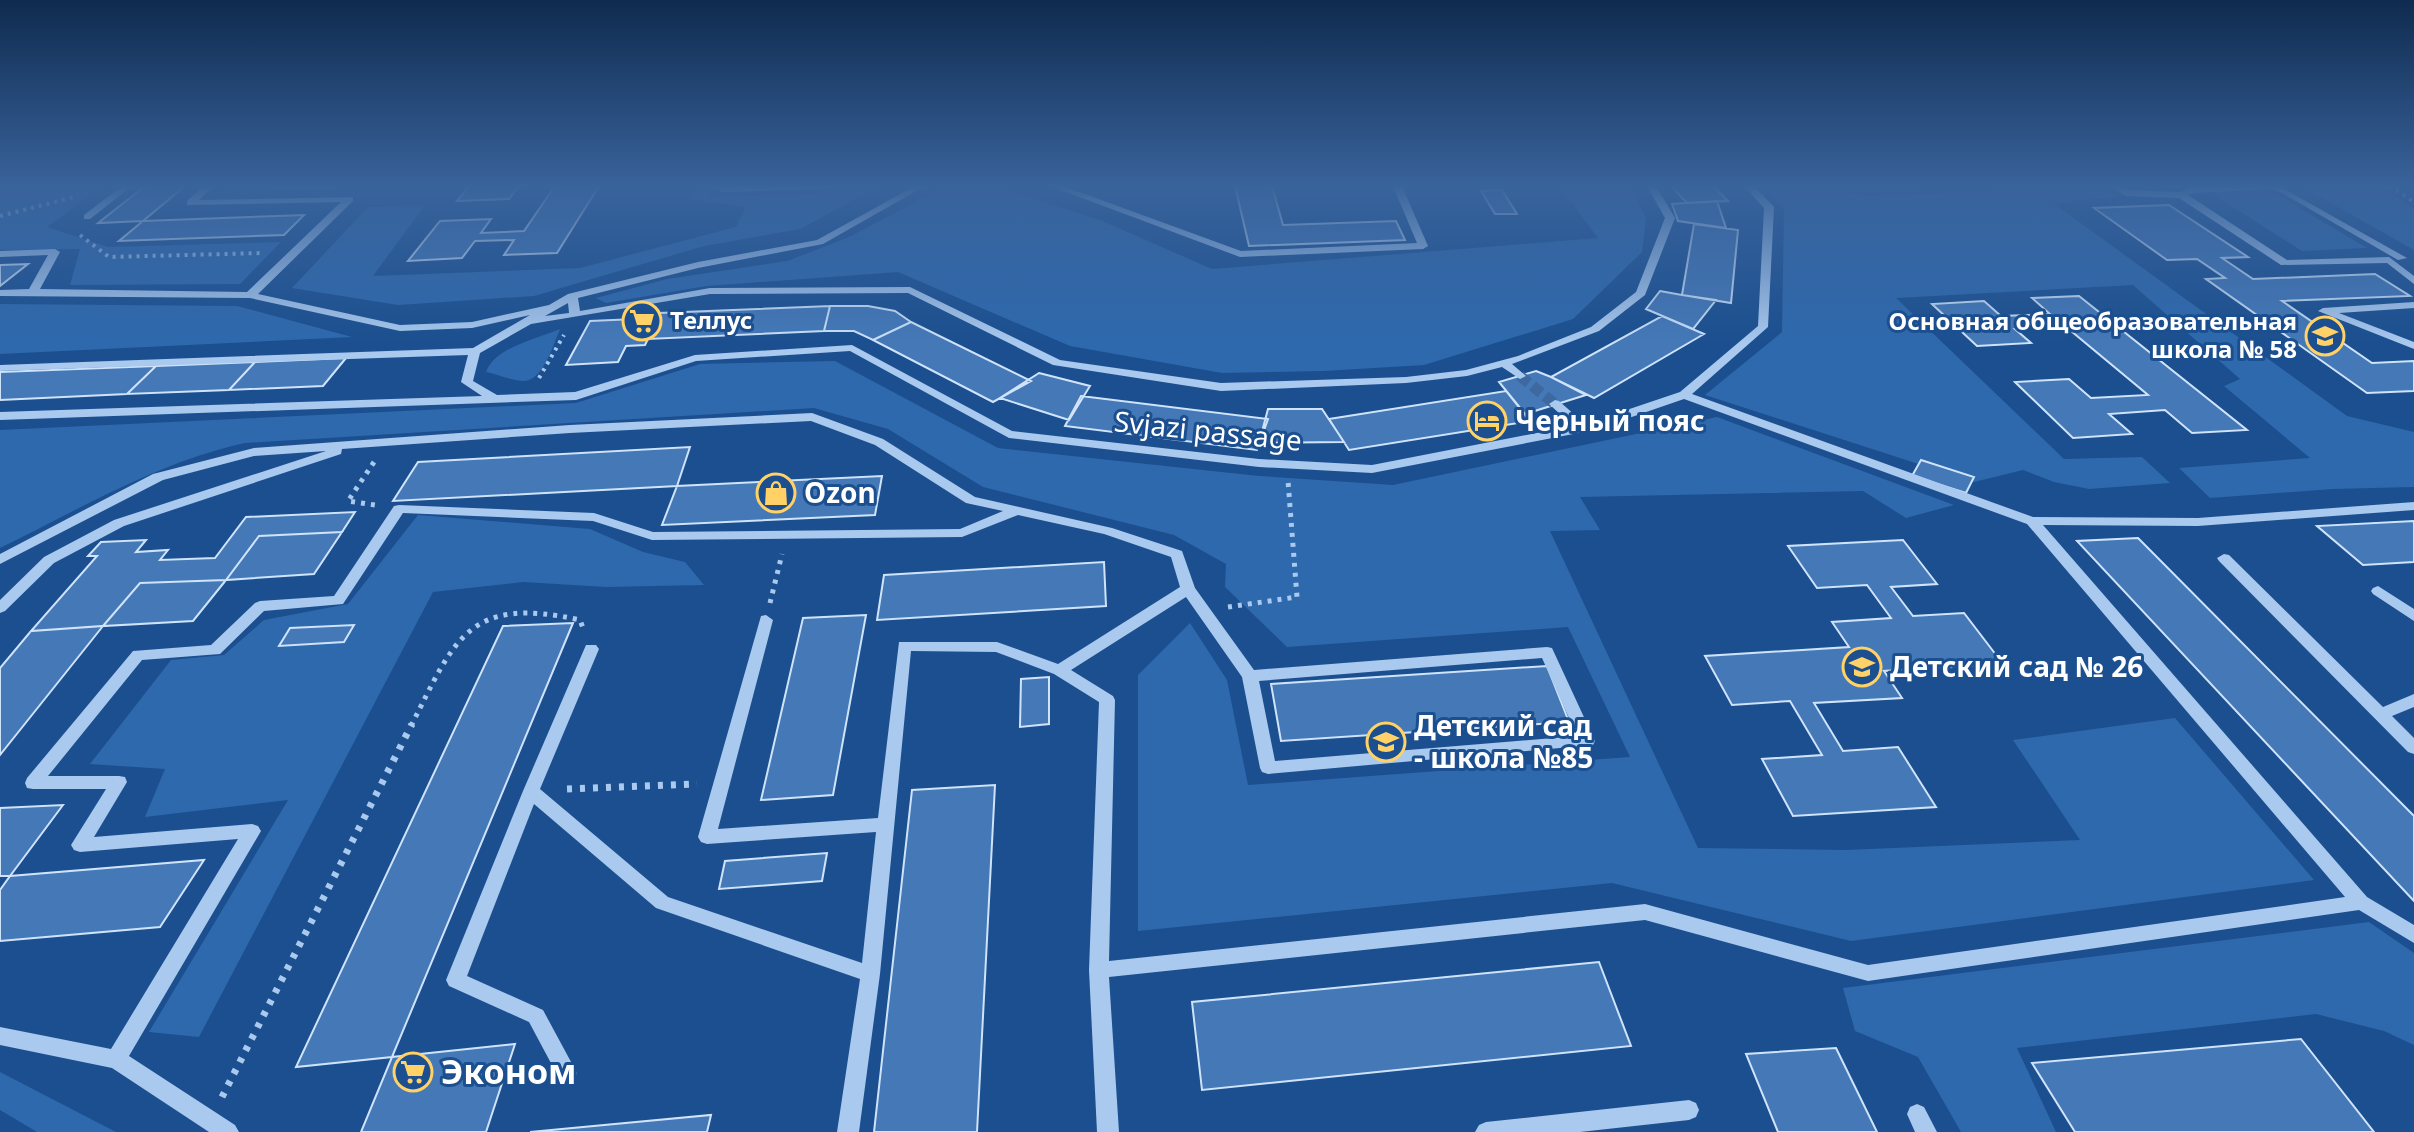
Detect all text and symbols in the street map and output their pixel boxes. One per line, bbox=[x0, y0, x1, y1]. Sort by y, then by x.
supermarket icon: Теллус bbox=[621, 300, 663, 342]
place label: Теллус bbox=[670, 303, 752, 336]
place label: Основная общеобразовательная школа № 58 bbox=[1889, 304, 2297, 365]
school or university icon: Основная общеобразовательная школа № 58 bbox=[2304, 315, 2346, 357]
hotel icon: Черный пояс bbox=[1466, 400, 1508, 442]
street label: Svjazi passage bbox=[1112, 401, 1304, 459]
place label: Черный пояс bbox=[1515, 401, 1705, 439]
shop icon: Ozon bbox=[755, 472, 797, 514]
place label: Ozon bbox=[804, 473, 876, 511]
school or university icon: Детский сад № 26 bbox=[1841, 646, 1883, 688]
place label: Детский сад № 26 bbox=[1890, 647, 2143, 685]
place label: Детский сад - школа №85 bbox=[1414, 706, 1593, 776]
school or university icon: Детский сад - школа №85 bbox=[1365, 721, 1407, 763]
place label: Эконом bbox=[441, 1048, 577, 1094]
supermarket icon: Эконом bbox=[392, 1051, 434, 1093]

